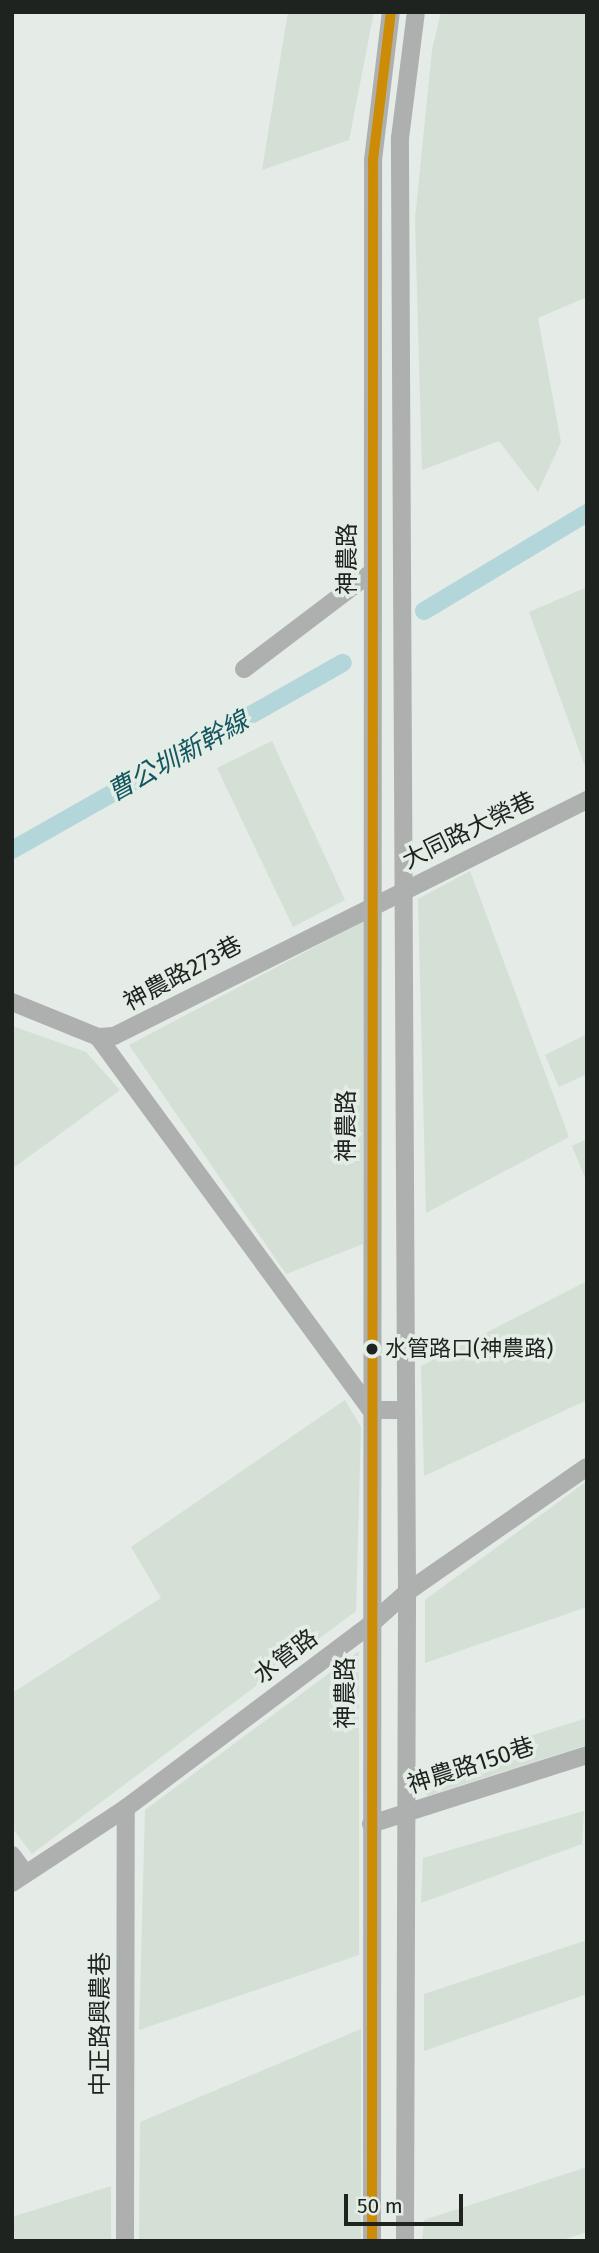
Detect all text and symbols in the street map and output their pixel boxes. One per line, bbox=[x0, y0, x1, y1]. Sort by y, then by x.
street label: 神農路 bbox=[334, 523, 362, 595]
water label: 曹公圳新幹線 bbox=[102, 706, 254, 808]
street label: 大同路大榮巷 bbox=[398, 786, 540, 876]
street label: 神農路273巷 bbox=[119, 931, 247, 1017]
street label: 神農路 bbox=[333, 1090, 361, 1162]
place label: 水管路口(神農路) bbox=[385, 1336, 553, 1362]
marker: 水管路口(神農路) bbox=[365, 1342, 379, 1356]
street label: 水管路 bbox=[249, 1624, 323, 1690]
street label: 神農路 bbox=[332, 1657, 360, 1729]
street label: 神農路150巷 bbox=[404, 1732, 538, 1800]
street label: 中正路興農巷 bbox=[87, 1952, 115, 2096]
scale bar bbox=[347, 2180, 466, 2224]
text: 50 m bbox=[357, 2193, 403, 2219]

